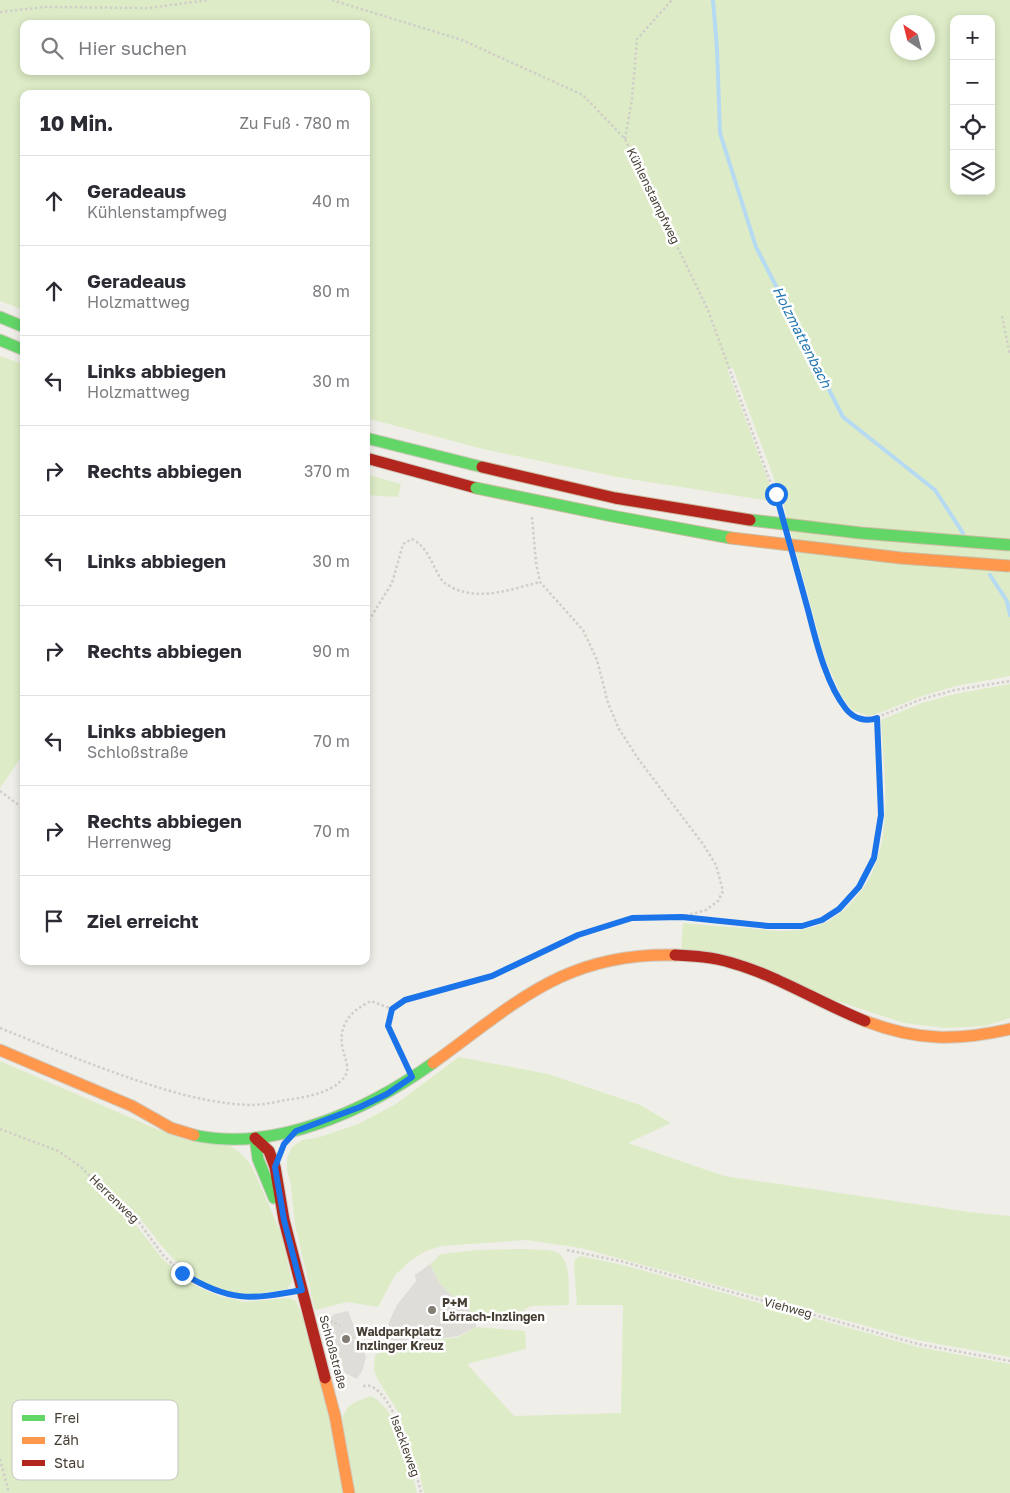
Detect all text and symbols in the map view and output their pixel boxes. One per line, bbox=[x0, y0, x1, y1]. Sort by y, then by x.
north arrow bbox=[890, 15, 935, 60]
map controls bbox=[950, 15, 995, 195]
button: + bbox=[950, 15, 995, 60]
search box bbox=[20, 20, 370, 75]
icon: search bbox=[38, 34, 66, 62]
text: Hier suchen bbox=[78, 36, 187, 59]
button: − bbox=[950, 60, 995, 105]
button: locate bbox=[950, 105, 995, 150]
text: 10 Min. bbox=[40, 110, 114, 136]
text: Zu Fuß · 780 m bbox=[239, 113, 350, 133]
street label: Kühlenstampfweg bbox=[624, 145, 683, 246]
button: layers bbox=[950, 150, 995, 195]
text: Geradeaus bbox=[87, 179, 186, 202]
icon: ahead bbox=[40, 187, 68, 215]
text: 40 m bbox=[312, 191, 350, 211]
text: Kühlenstampfweg bbox=[87, 202, 227, 222]
text: Geradeaus bbox=[87, 269, 186, 292]
icon: ahead bbox=[40, 277, 68, 305]
text: 80 m bbox=[312, 281, 350, 301]
water label: Holzmattenbach bbox=[770, 283, 836, 392]
text: Holzmattweg bbox=[87, 292, 190, 312]
text: Links abbiegen bbox=[87, 359, 226, 382]
icon: left bbox=[40, 367, 68, 395]
text: 30 m bbox=[313, 371, 350, 391]
text: Holzmattweg bbox=[87, 382, 190, 402]
icon: right bbox=[40, 457, 68, 485]
text: Rechts abbiegen bbox=[87, 459, 242, 482]
text: 370 m bbox=[304, 461, 350, 481]
route start bbox=[765, 483, 788, 506]
icon: left bbox=[40, 547, 68, 575]
text: Links abbiegen bbox=[87, 549, 226, 572]
text: 30 m bbox=[313, 551, 350, 571]
icon: right bbox=[40, 637, 68, 665]
text: Rechts abbiegen bbox=[87, 639, 242, 662]
text: 90 m bbox=[312, 641, 350, 661]
text: Links abbiegen bbox=[87, 719, 226, 742]
icon: left bbox=[40, 727, 68, 755]
text: 70 m bbox=[313, 731, 350, 751]
text: Schloßstraße bbox=[87, 742, 188, 762]
text: Rechts abbiegen bbox=[87, 809, 242, 832]
icon: right bbox=[40, 817, 68, 845]
text: 70 m bbox=[313, 821, 350, 841]
text: Herrenweg bbox=[87, 832, 172, 852]
icon: arrive bbox=[40, 907, 68, 935]
text: Ziel erreicht bbox=[87, 909, 199, 932]
street label: Herrenweg bbox=[86, 1171, 142, 1226]
route end bbox=[171, 1262, 194, 1285]
street label: Viehweg bbox=[762, 1294, 814, 1321]
place label: P+M Lörrach-Inzlingen bbox=[442, 1295, 545, 1324]
marker: P+M Lörrach-Inzlingen bbox=[426, 1304, 438, 1316]
street label: Schloßstraße bbox=[316, 1313, 351, 1391]
place label: Waldparkplatz Inzlinger Kreuz bbox=[356, 1324, 444, 1353]
marker: Waldparkplatz Inzlinger Kreuz bbox=[340, 1333, 352, 1345]
legend bbox=[12, 1400, 178, 1480]
text: Frei bbox=[54, 1409, 80, 1426]
street label: Isackleweg bbox=[387, 1413, 424, 1479]
text: Zäh bbox=[54, 1431, 79, 1448]
text: Stau bbox=[54, 1454, 85, 1471]

